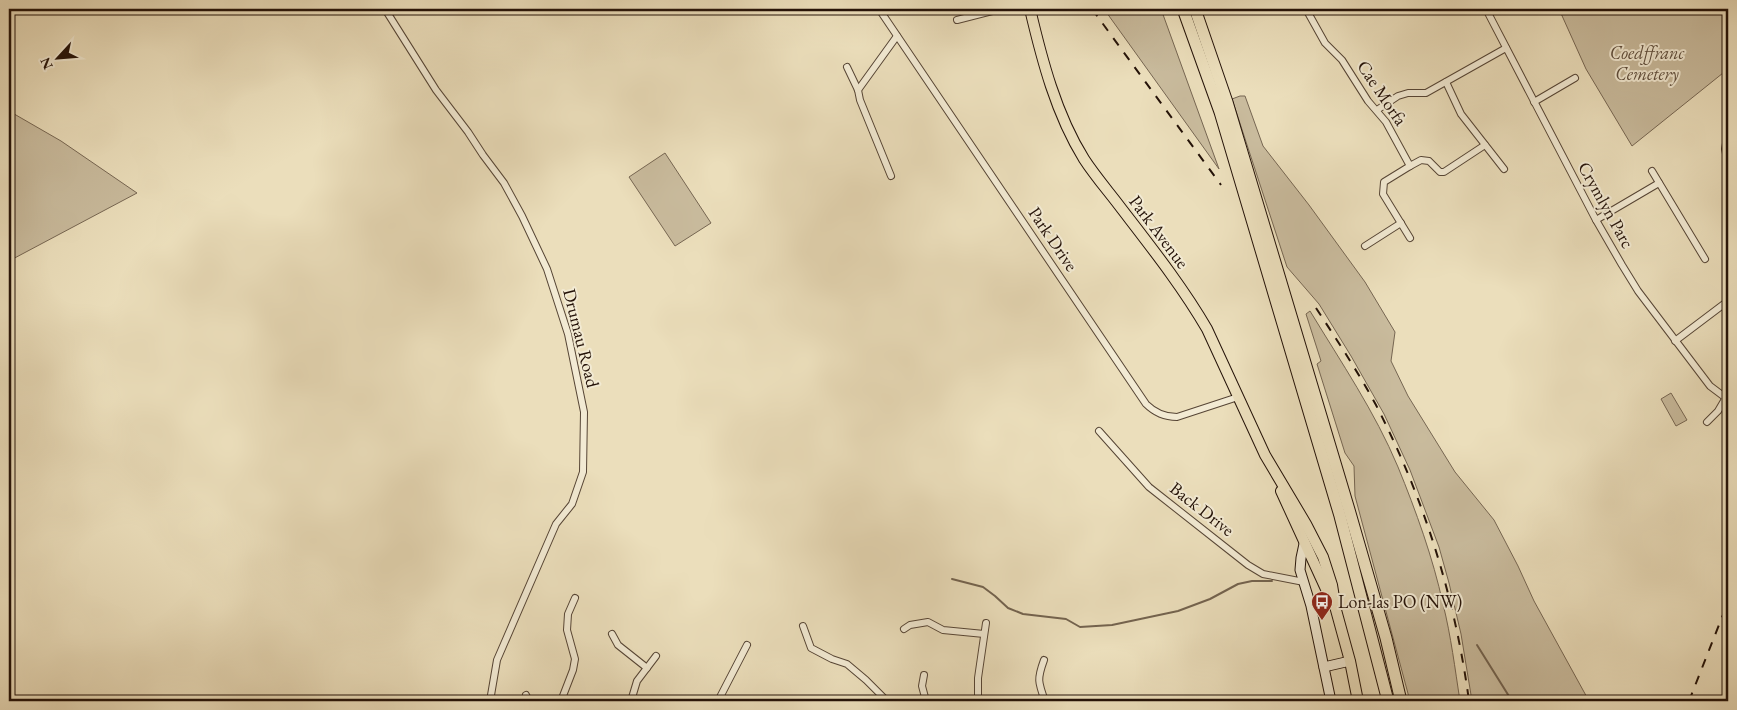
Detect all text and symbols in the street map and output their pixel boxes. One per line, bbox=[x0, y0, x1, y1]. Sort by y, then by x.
north arrow bbox=[32, 32, 82, 82]
park label: Coedffranc Cemetery bbox=[1610, 41, 1685, 86]
text: N bbox=[35, 54, 57, 73]
street label: Cae Morfa bbox=[1352, 56, 1413, 130]
street label: Crymlyn Parc bbox=[1573, 157, 1640, 252]
street label: Park Avenue bbox=[1124, 190, 1194, 273]
street label: Park Drive bbox=[1024, 202, 1083, 275]
street label: Drumau Road bbox=[558, 286, 605, 391]
street label: Back Drive bbox=[1165, 476, 1239, 541]
bus stop icon: Lon-las PO (NW) bbox=[1310, 590, 1334, 621]
place label: Lon-las PO (NW) bbox=[1338, 590, 1462, 613]

